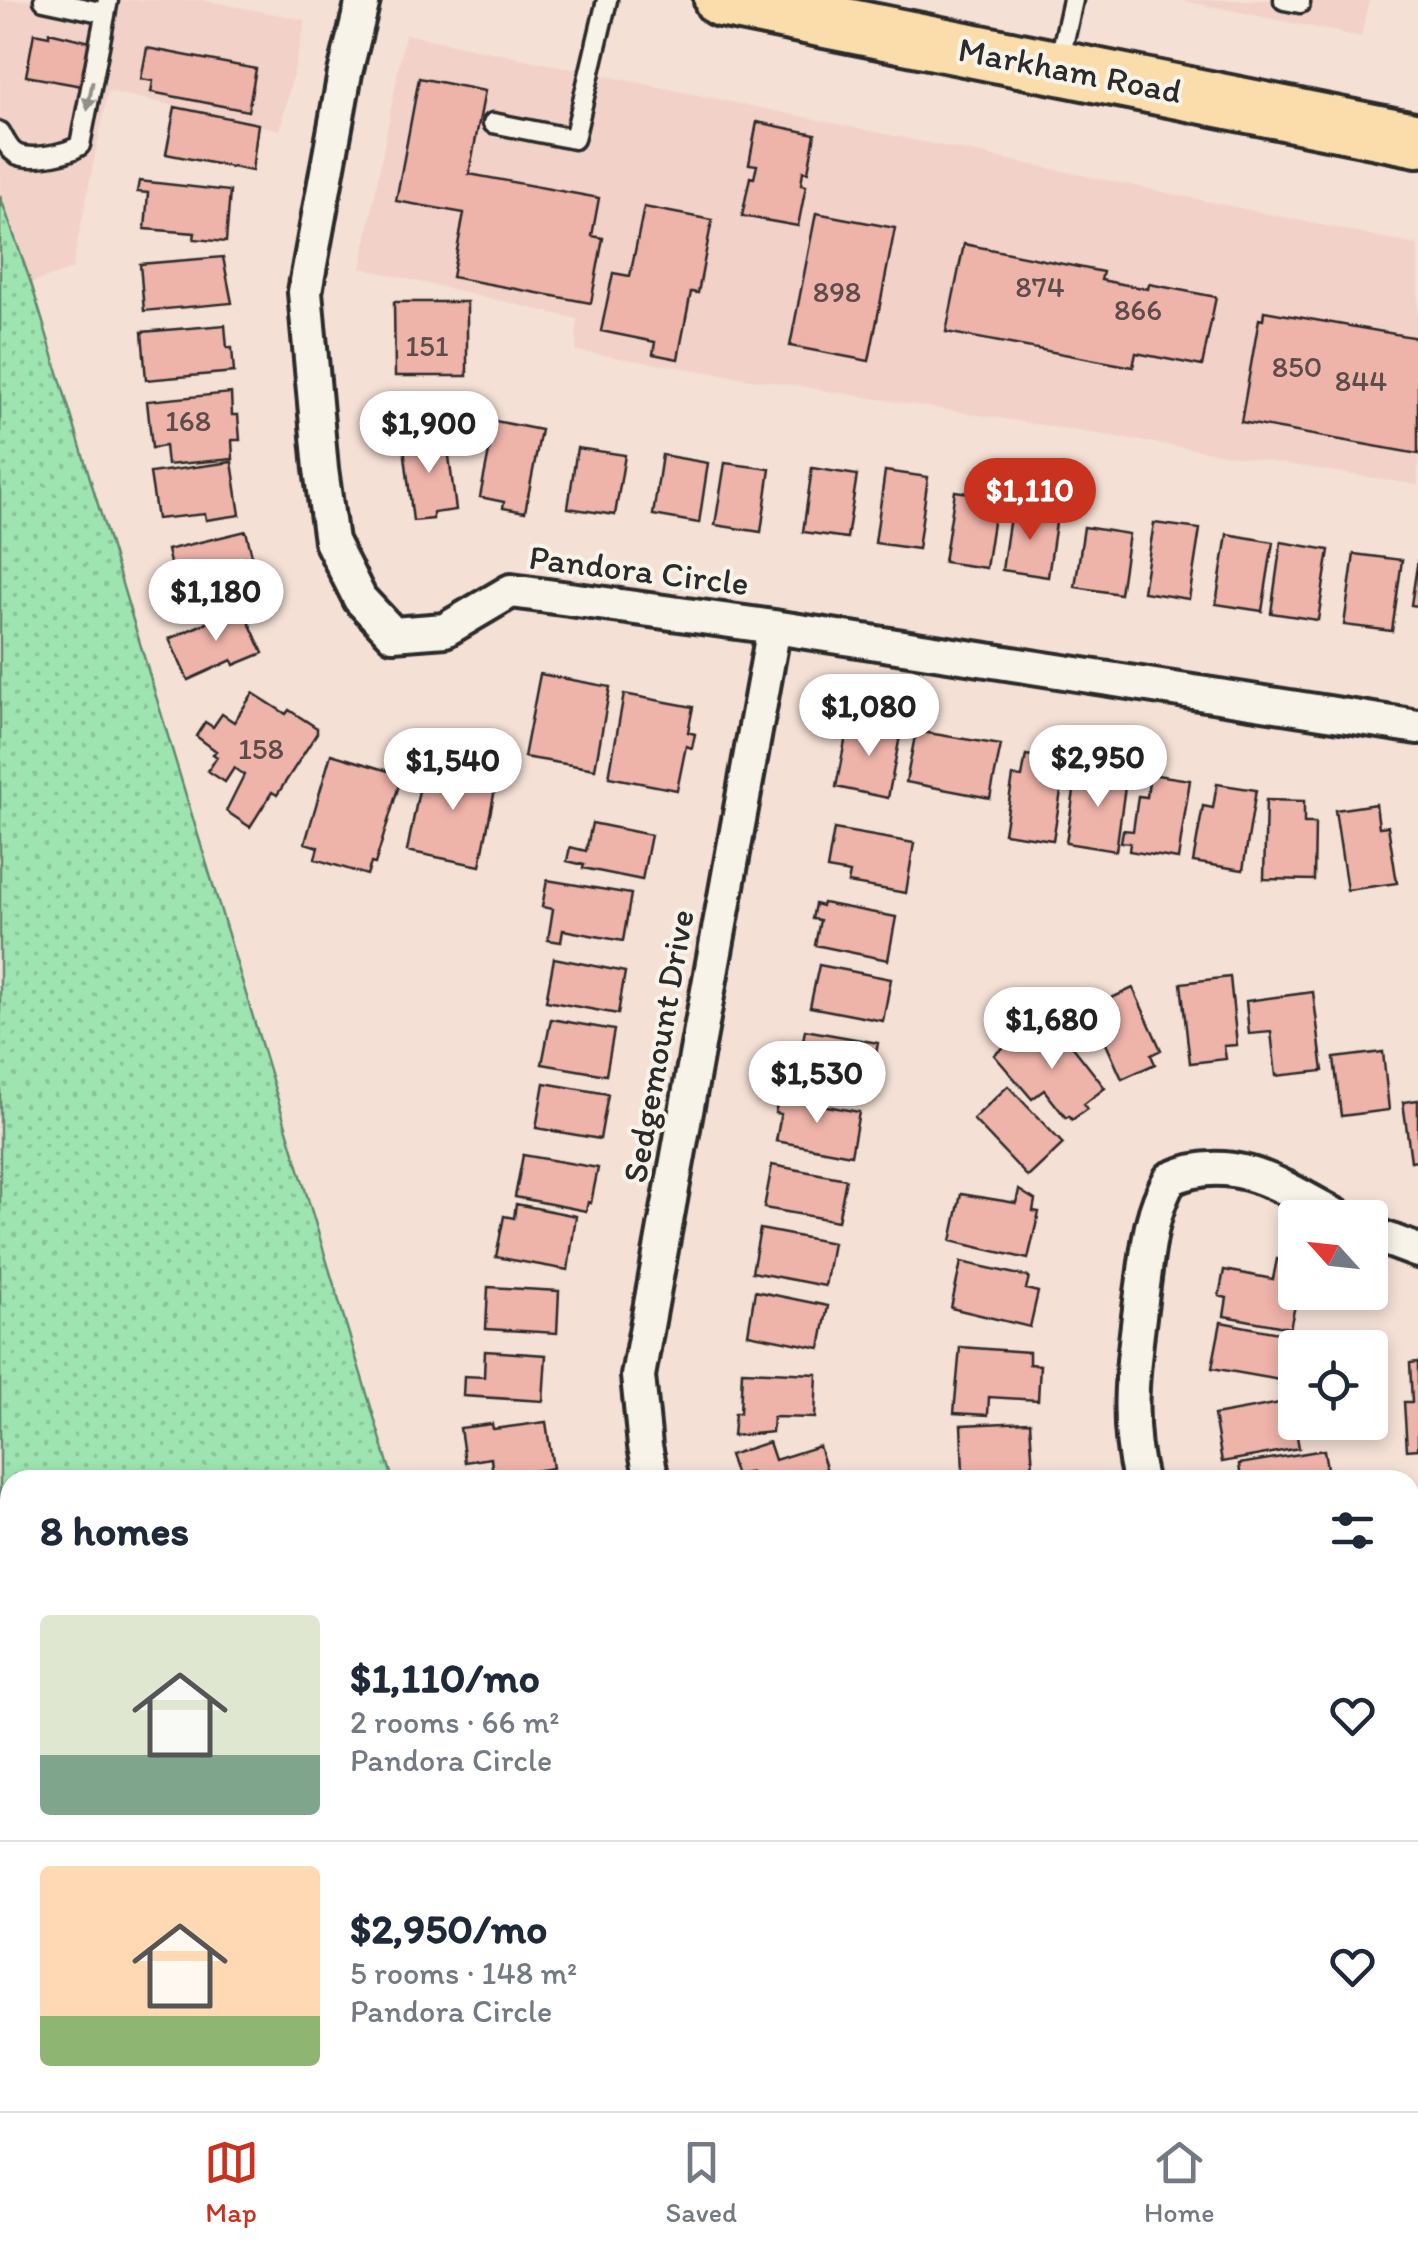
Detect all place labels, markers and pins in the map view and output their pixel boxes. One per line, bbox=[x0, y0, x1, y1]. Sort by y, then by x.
pin: $1,900 bbox=[348, 391, 510, 476]
pin: $1,110 bbox=[949, 458, 1111, 543]
pin: $1,180 bbox=[135, 559, 297, 644]
pin: $1,080 bbox=[788, 674, 950, 759]
pin: $2,950 bbox=[1017, 725, 1179, 810]
pin: $1,540 bbox=[372, 728, 534, 813]
pin: $1,680 bbox=[971, 987, 1133, 1072]
pin: $1,530 bbox=[736, 1041, 898, 1126]

